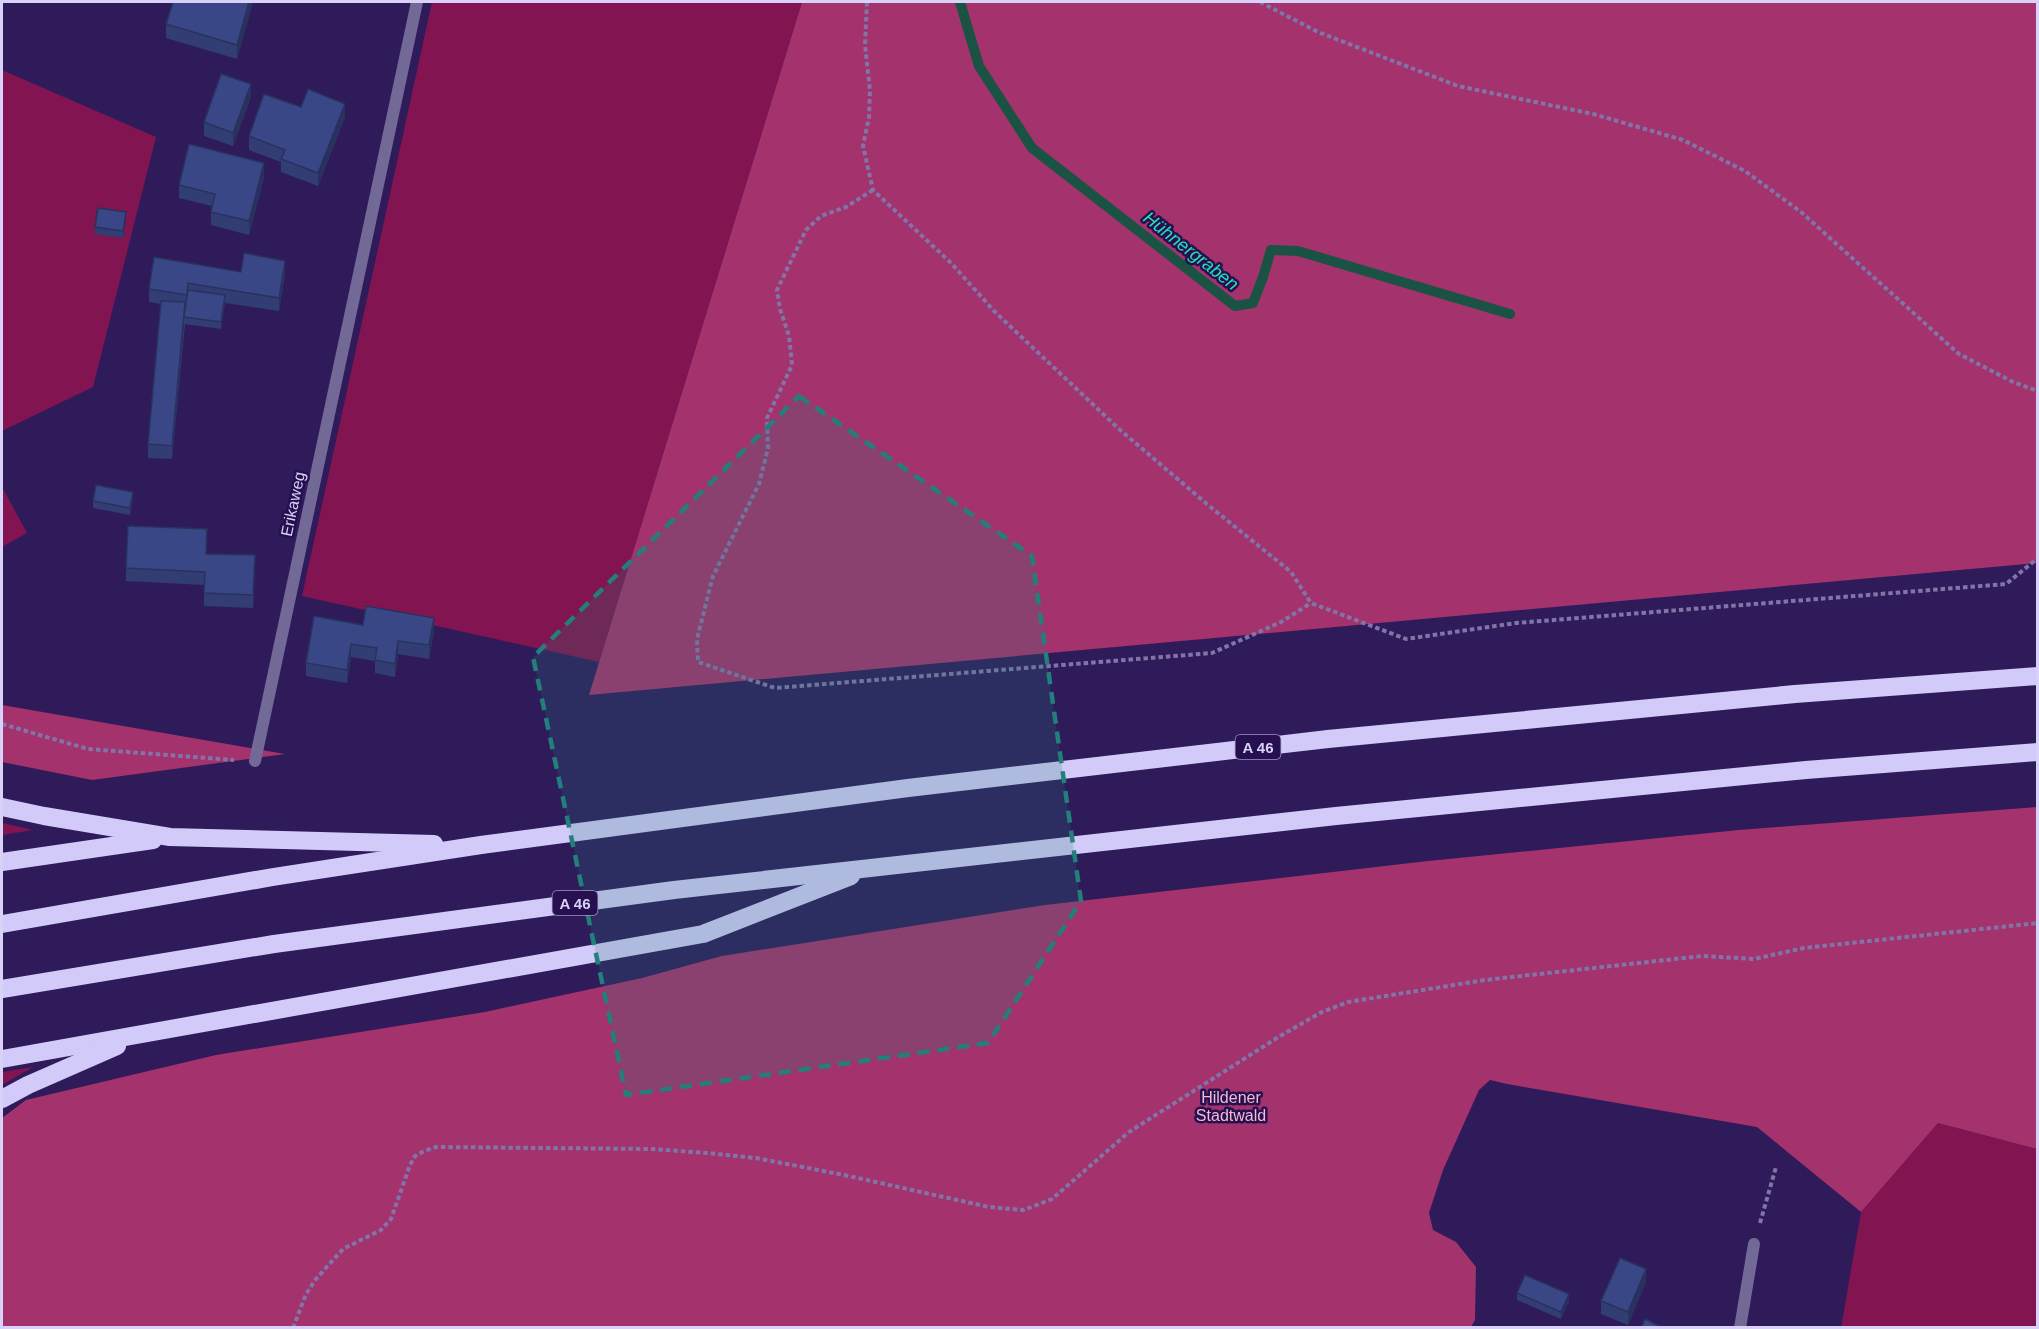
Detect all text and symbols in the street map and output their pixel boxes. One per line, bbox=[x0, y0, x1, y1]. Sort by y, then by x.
water label: Hühnergraben bbox=[1139, 208, 1243, 294]
street label: Erikaweg bbox=[278, 470, 308, 538]
road number: A 46 bbox=[1236, 735, 1280, 759]
road number: A 46 bbox=[552, 891, 598, 915]
park label: Hildener Stadtwald bbox=[1196, 1089, 1266, 1124]

